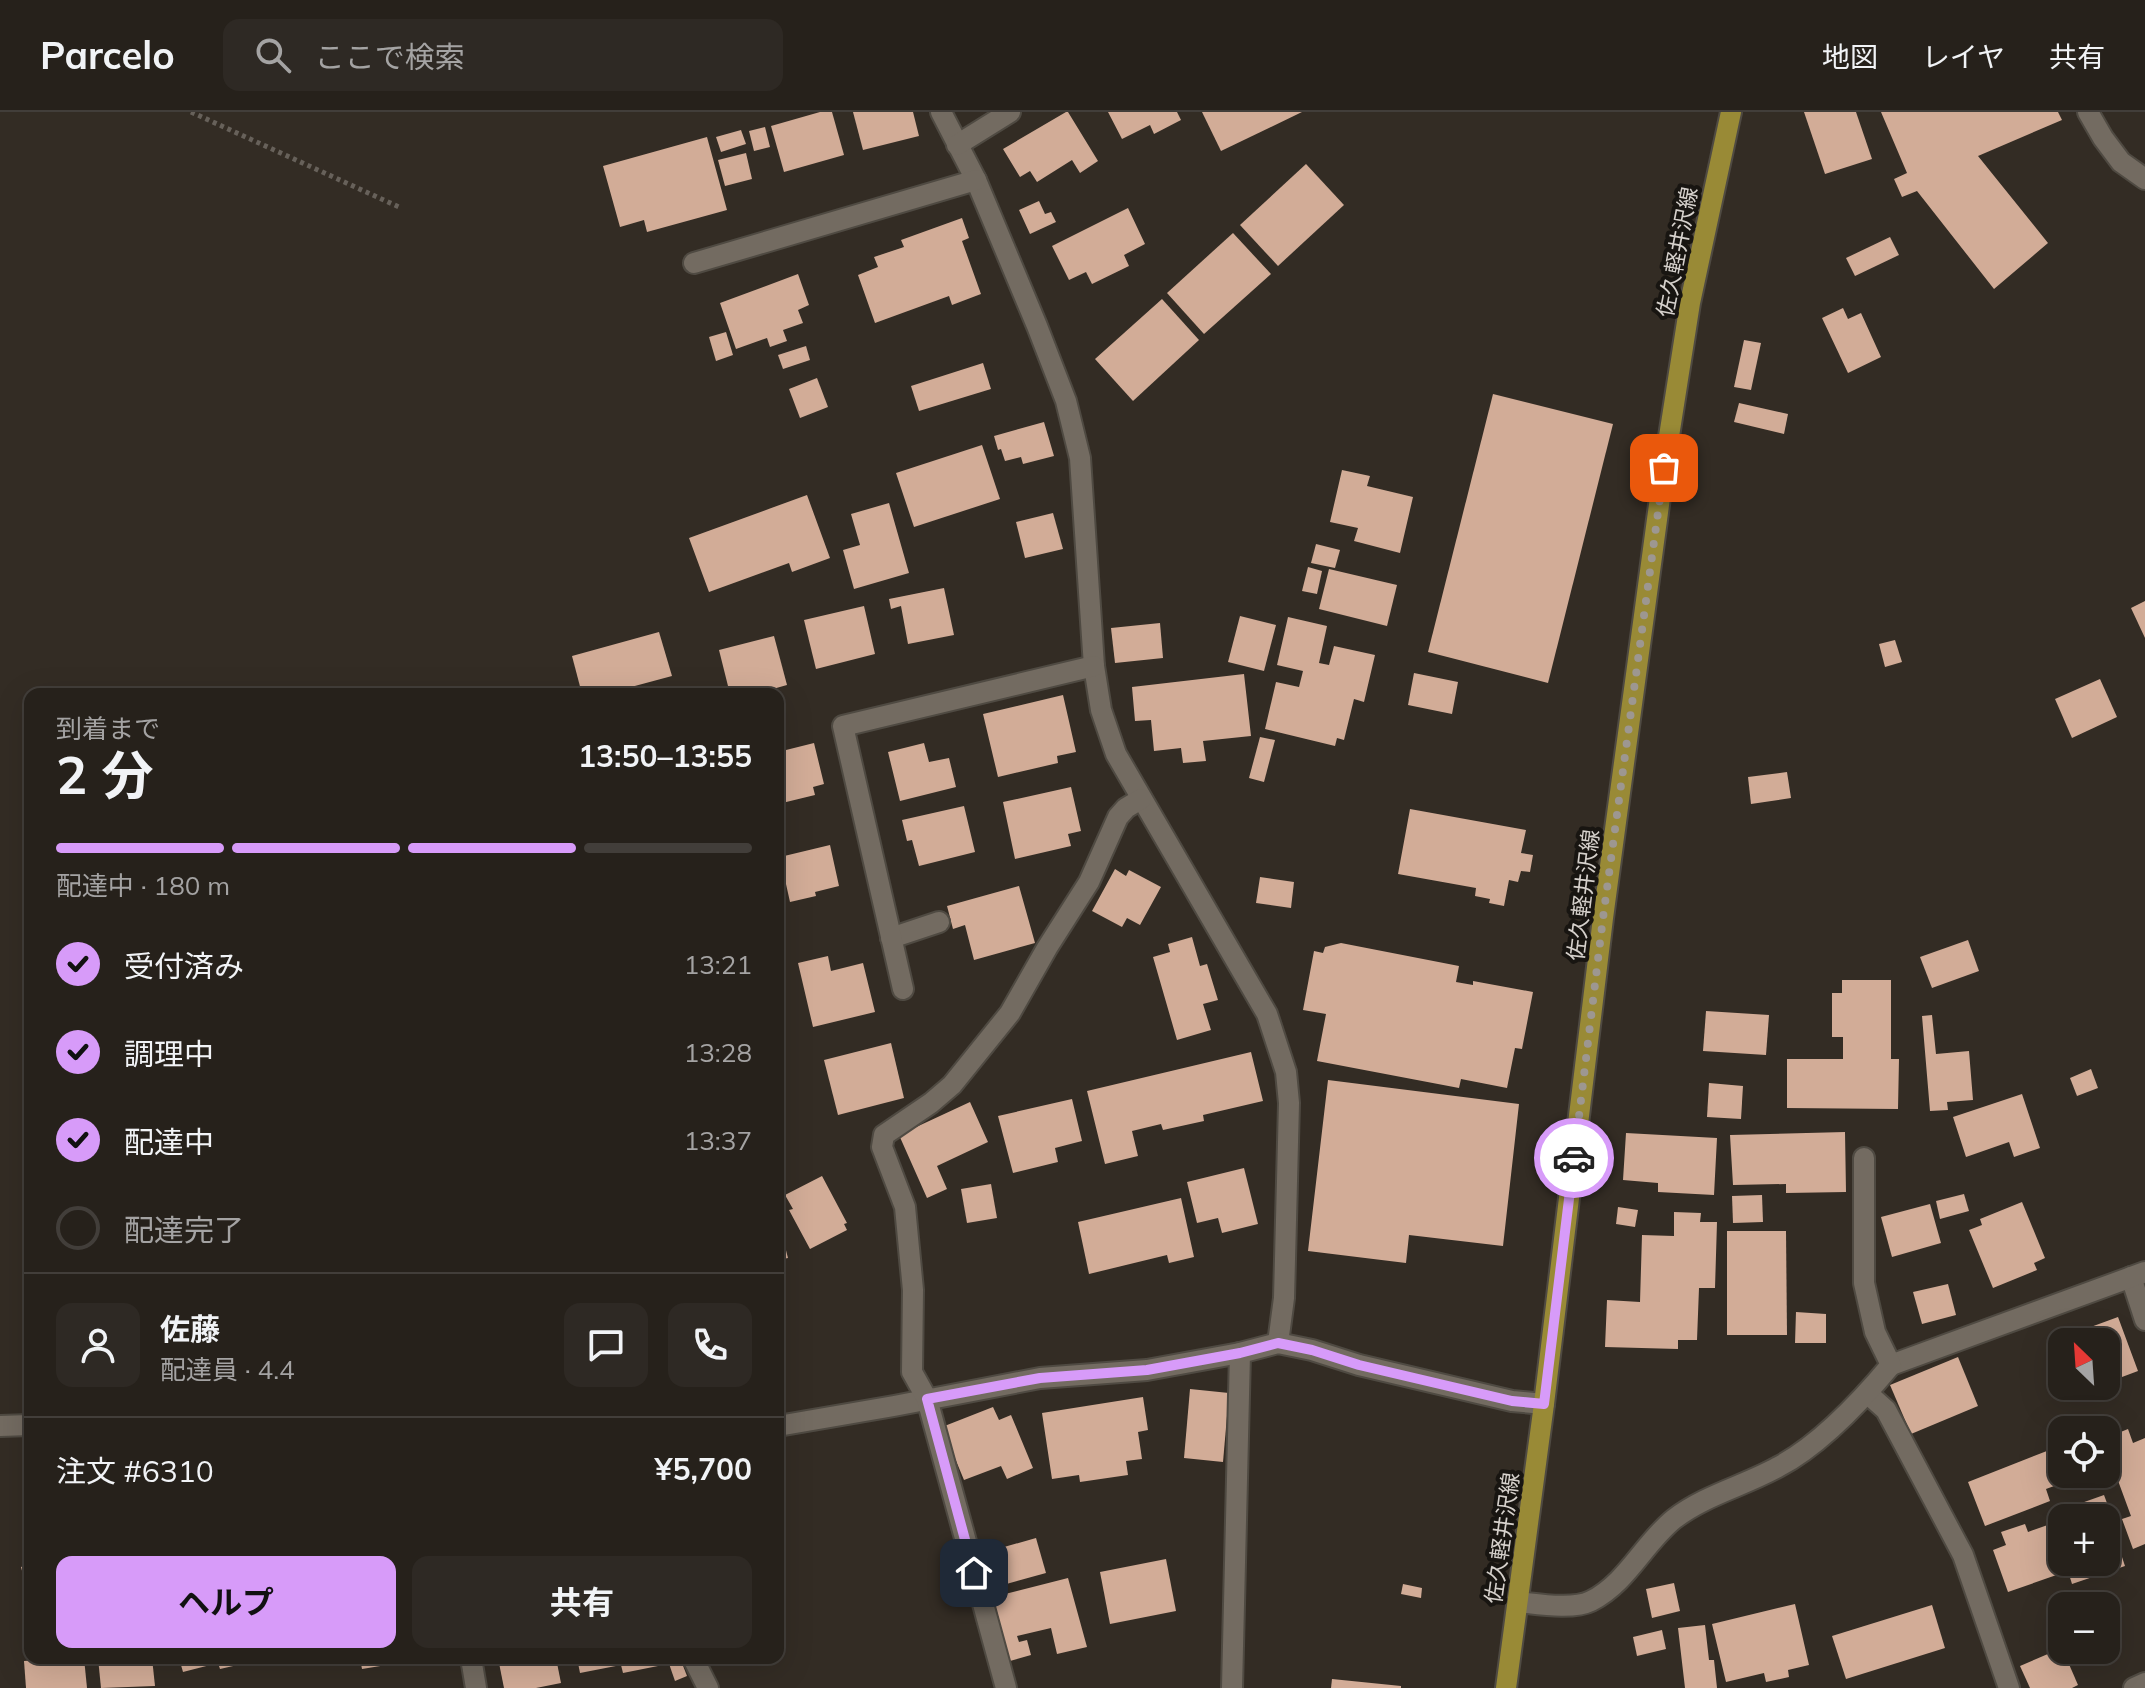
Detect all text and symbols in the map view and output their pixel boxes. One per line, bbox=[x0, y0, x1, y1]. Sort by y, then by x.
search box bbox=[223, 19, 783, 91]
text: Parcelo bbox=[40, 31, 175, 79]
icon: search bbox=[251, 33, 295, 77]
text: ここで検索 bbox=[315, 38, 465, 76]
text: 地図 bbox=[1822, 39, 1878, 74]
text: レイヤ bbox=[1922, 39, 2005, 74]
text: 共有 bbox=[2049, 39, 2105, 74]
street label: 佐久軽井沢線 bbox=[1651, 185, 1703, 319]
pin bbox=[1630, 434, 1698, 502]
icon: bag bbox=[1642, 446, 1686, 490]
text: 到着まで bbox=[56, 712, 160, 745]
text: 13:50–13:55 bbox=[578, 737, 752, 775]
text: 2 分 bbox=[56, 742, 153, 807]
street label: 佐久軽井沢線 bbox=[1561, 828, 1605, 962]
text: 配達中 · 180 m bbox=[56, 869, 230, 902]
icon: check bbox=[56, 942, 100, 986]
text: 受付済み bbox=[124, 947, 244, 985]
text: 13:21 bbox=[684, 948, 752, 981]
icon: check bbox=[56, 1030, 100, 1074]
text: 調理中 bbox=[124, 1035, 214, 1073]
text: 13:28 bbox=[684, 1036, 752, 1069]
icon: check bbox=[56, 1118, 100, 1162]
courier bbox=[1534, 1118, 1614, 1198]
text: 配達中 bbox=[124, 1123, 214, 1161]
text: 13:37 bbox=[684, 1124, 752, 1157]
icon: car bbox=[1552, 1136, 1596, 1180]
text: 配達完了 bbox=[124, 1211, 244, 1249]
button: person bbox=[56, 1303, 140, 1387]
button: chat bbox=[564, 1303, 648, 1387]
button: phone bbox=[668, 1303, 752, 1387]
text: 佐藤 bbox=[160, 1310, 220, 1348]
north arrow bbox=[2048, 1328, 2120, 1400]
map controls bbox=[2048, 1328, 2120, 1664]
text: 配達員 · 4.4 bbox=[160, 1353, 295, 1386]
button: locate bbox=[2048, 1416, 2120, 1488]
text: ¥5,700 bbox=[655, 1450, 752, 1488]
text: 注文 #6310 bbox=[56, 1452, 214, 1490]
street label: 佐久軽井沢線 bbox=[1479, 1471, 1525, 1605]
button: + bbox=[2048, 1504, 2120, 1576]
pin bbox=[940, 1539, 1008, 1607]
icon: home bbox=[952, 1551, 996, 1595]
button: ヘルプ bbox=[56, 1556, 396, 1648]
button: 共有 bbox=[412, 1556, 752, 1648]
button: − bbox=[2048, 1592, 2120, 1664]

